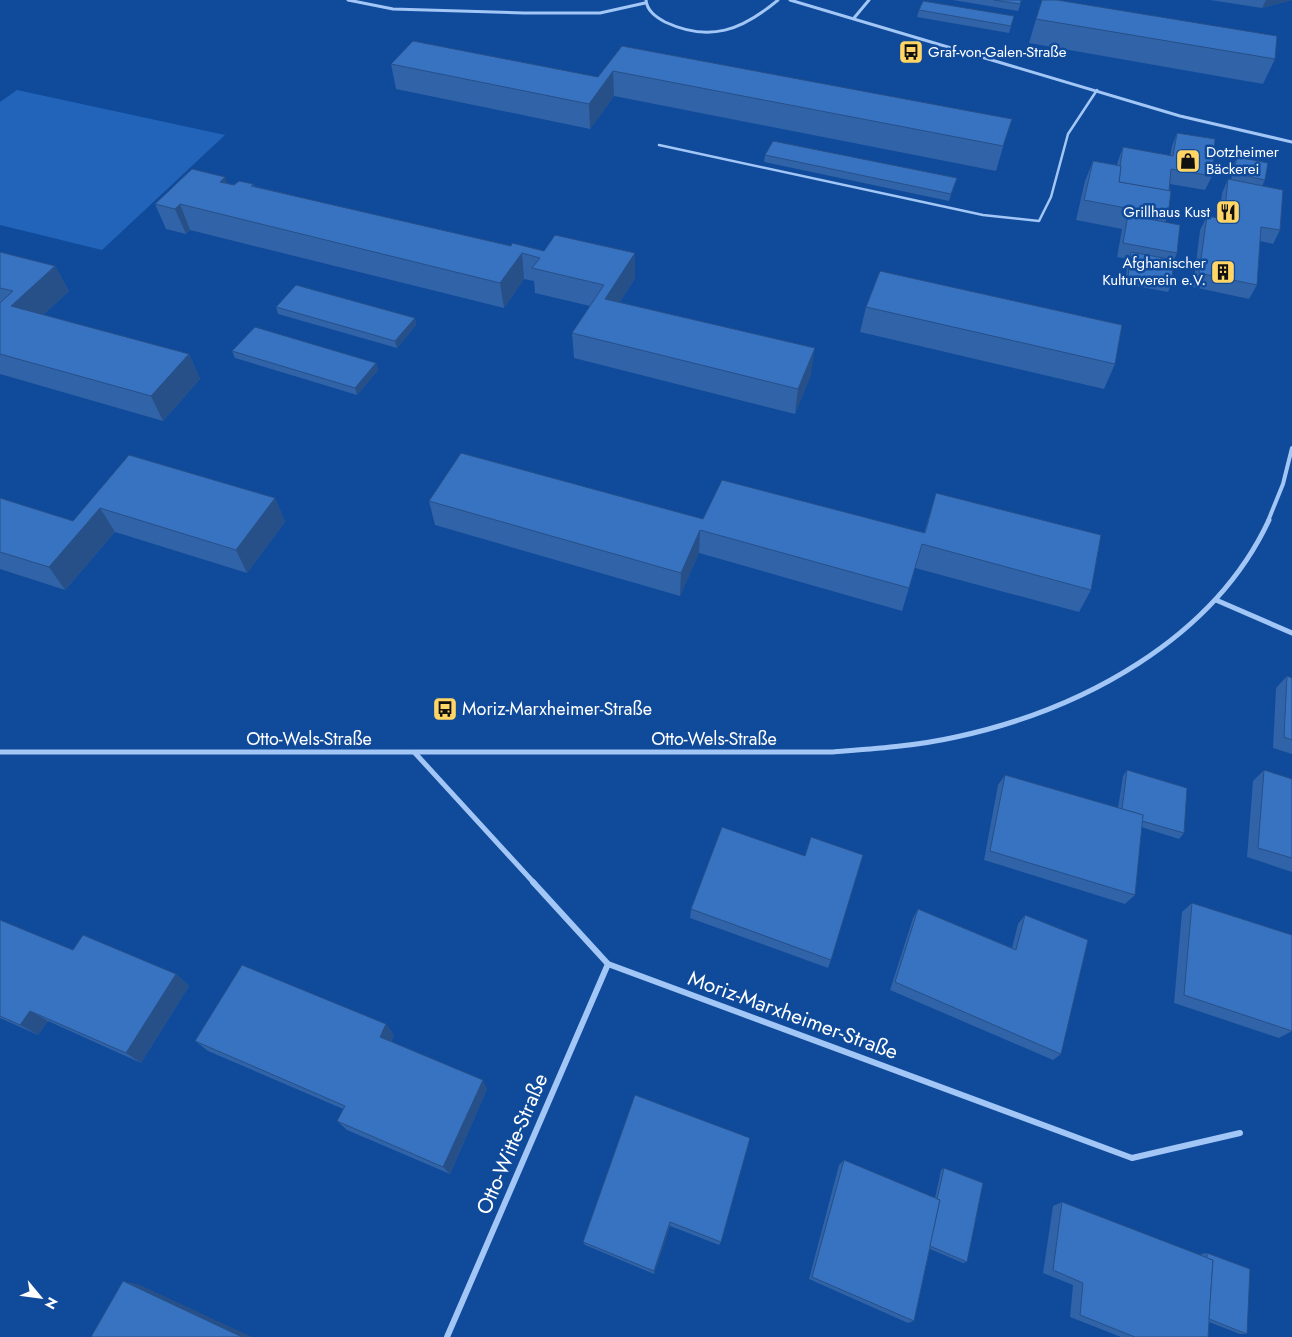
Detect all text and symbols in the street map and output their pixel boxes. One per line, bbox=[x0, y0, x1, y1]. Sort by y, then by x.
bus stop icon: Graf-von-Galen-Straße bbox=[898, 39, 924, 65]
place label: Graf-von-Galen-Straße bbox=[928, 41, 1067, 63]
place label: Dotzheimer Bäckerei bbox=[1206, 141, 1280, 180]
shop icon: Dotzheimer Bäckerei bbox=[1175, 148, 1201, 174]
restaurant icon: Grillhaus Kust bbox=[1215, 199, 1241, 225]
place label: Grillhaus Kust bbox=[1123, 201, 1210, 223]
place label: Afghanischer Kulturverein e.V. bbox=[1102, 252, 1207, 291]
building icon: Afghanischer Kulturverein e.V. bbox=[1210, 259, 1236, 285]
bus stop icon: Moriz-Marxheimer-Straße bbox=[432, 696, 458, 722]
place label: Moriz-Marxheimer-Straße bbox=[462, 696, 652, 722]
street label: Otto-Wels-Straße bbox=[246, 726, 372, 752]
street label: Otto-Wels-Straße bbox=[651, 726, 777, 752]
street label: Moriz-Marxheimer-Straße bbox=[684, 963, 902, 1067]
street label: Otto-Witte-Straße bbox=[469, 1069, 555, 1219]
north arrow bbox=[15, 1272, 65, 1322]
text: N bbox=[40, 1294, 63, 1313]

